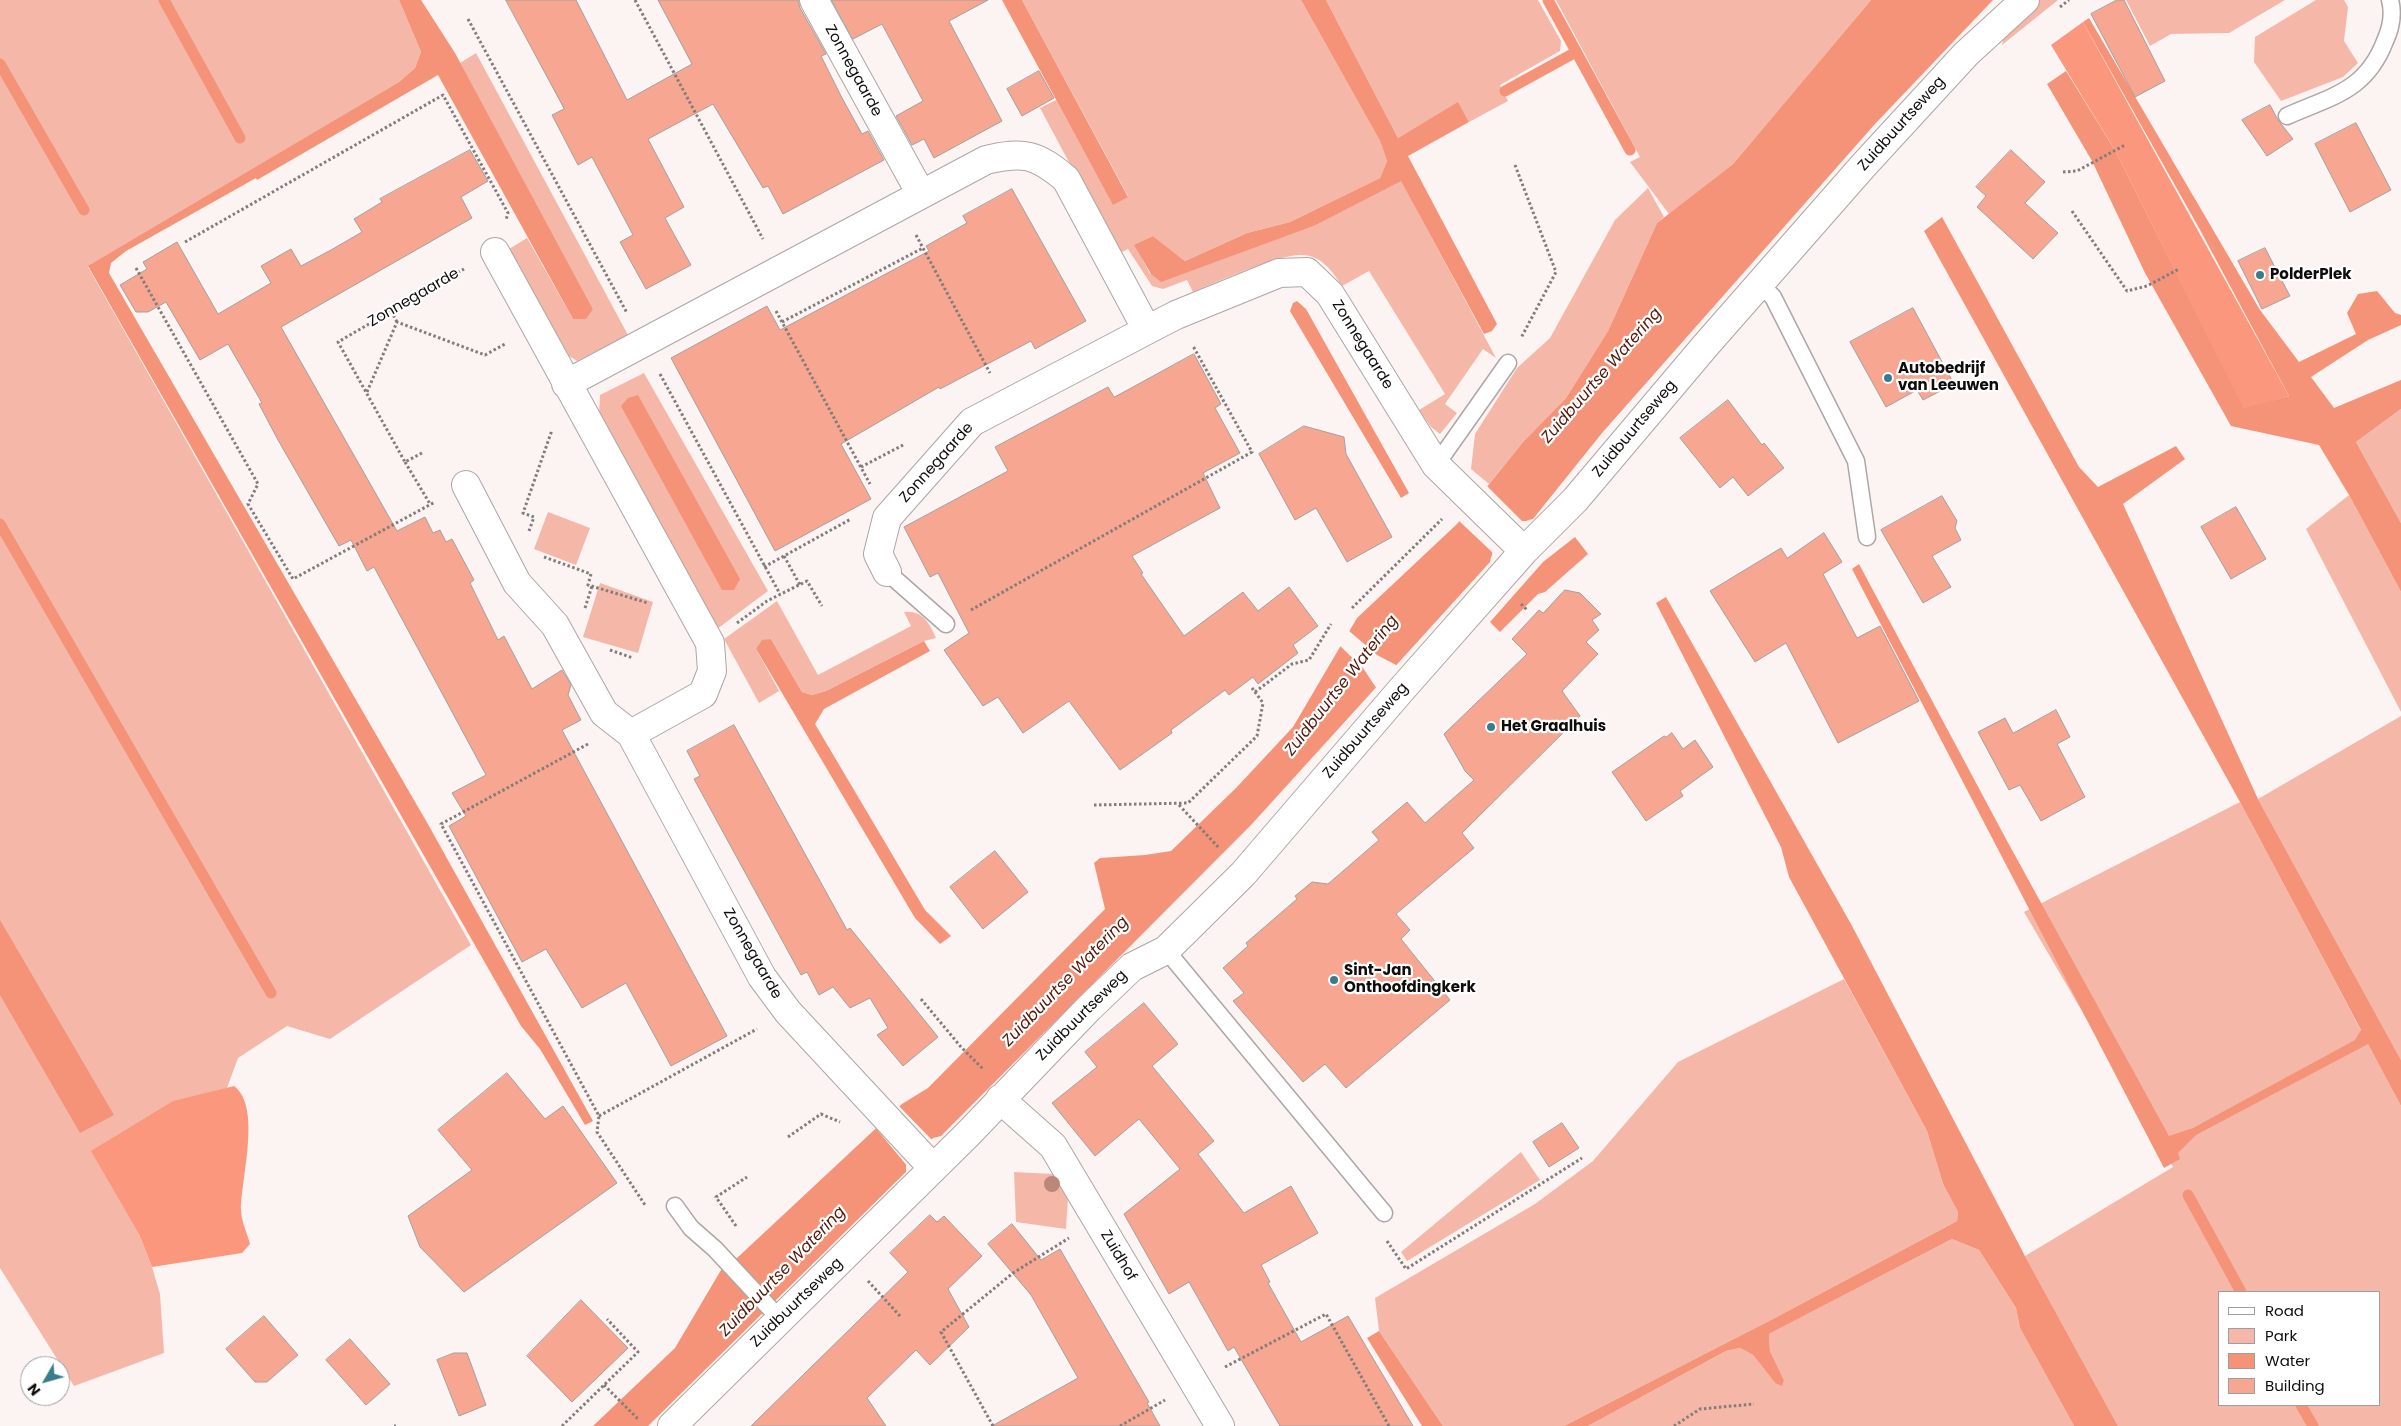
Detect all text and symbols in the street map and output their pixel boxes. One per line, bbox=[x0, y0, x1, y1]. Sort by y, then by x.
street label: Zonnegaarde bbox=[820, 22, 886, 120]
street label: Zuidbuurtseweg bbox=[1855, 73, 1949, 175]
street label: Zonnegaarde bbox=[365, 265, 463, 331]
place label: PolderPlek bbox=[2270, 266, 2351, 284]
marker: PolderPlek bbox=[2254, 269, 2266, 281]
street label: Zonnegaarde bbox=[1327, 297, 1397, 393]
water label: Zuidbuurtse Watering bbox=[1538, 304, 1666, 448]
place label: Autobedrijf van Leeuwen bbox=[1898, 360, 1999, 395]
marker: Autobedrijf van Leeuwen bbox=[1882, 372, 1894, 384]
street label: Zuidbuurtseweg bbox=[1589, 377, 1681, 481]
street label: Zonnegaarde bbox=[896, 419, 978, 507]
water label: Zuidbuurtse Watering bbox=[1281, 612, 1403, 760]
street label: Zuidbuurtseweg bbox=[1320, 680, 1412, 782]
place label: Het Graalhuis bbox=[1501, 718, 1606, 736]
marker: Het Graalhuis bbox=[1485, 721, 1497, 733]
street label: Zonnegaarde bbox=[719, 905, 785, 1003]
water label: Zuidbuurtse Watering bbox=[999, 913, 1133, 1051]
place label: Sint-Jan Onthoofdingkerk bbox=[1344, 962, 1476, 997]
street label: Zuidbuurtseweg bbox=[1033, 967, 1131, 1065]
marker: Sint-Jan Onthoofdingkerk bbox=[1328, 974, 1340, 986]
water label: Zuidbuurtse Watering bbox=[716, 1203, 850, 1341]
street label: Zuidhof bbox=[1096, 1228, 1140, 1284]
street label: Zuidbuurtseweg bbox=[747, 1255, 847, 1351]
legend bbox=[2218, 1291, 2381, 1406]
text: Road bbox=[2265, 1300, 2304, 1321]
text: Park bbox=[2265, 1325, 2297, 1346]
text: Water bbox=[2265, 1350, 2310, 1371]
north arrow bbox=[20, 1356, 70, 1406]
text: Building bbox=[2265, 1375, 2325, 1396]
text: N bbox=[23, 1379, 45, 1400]

